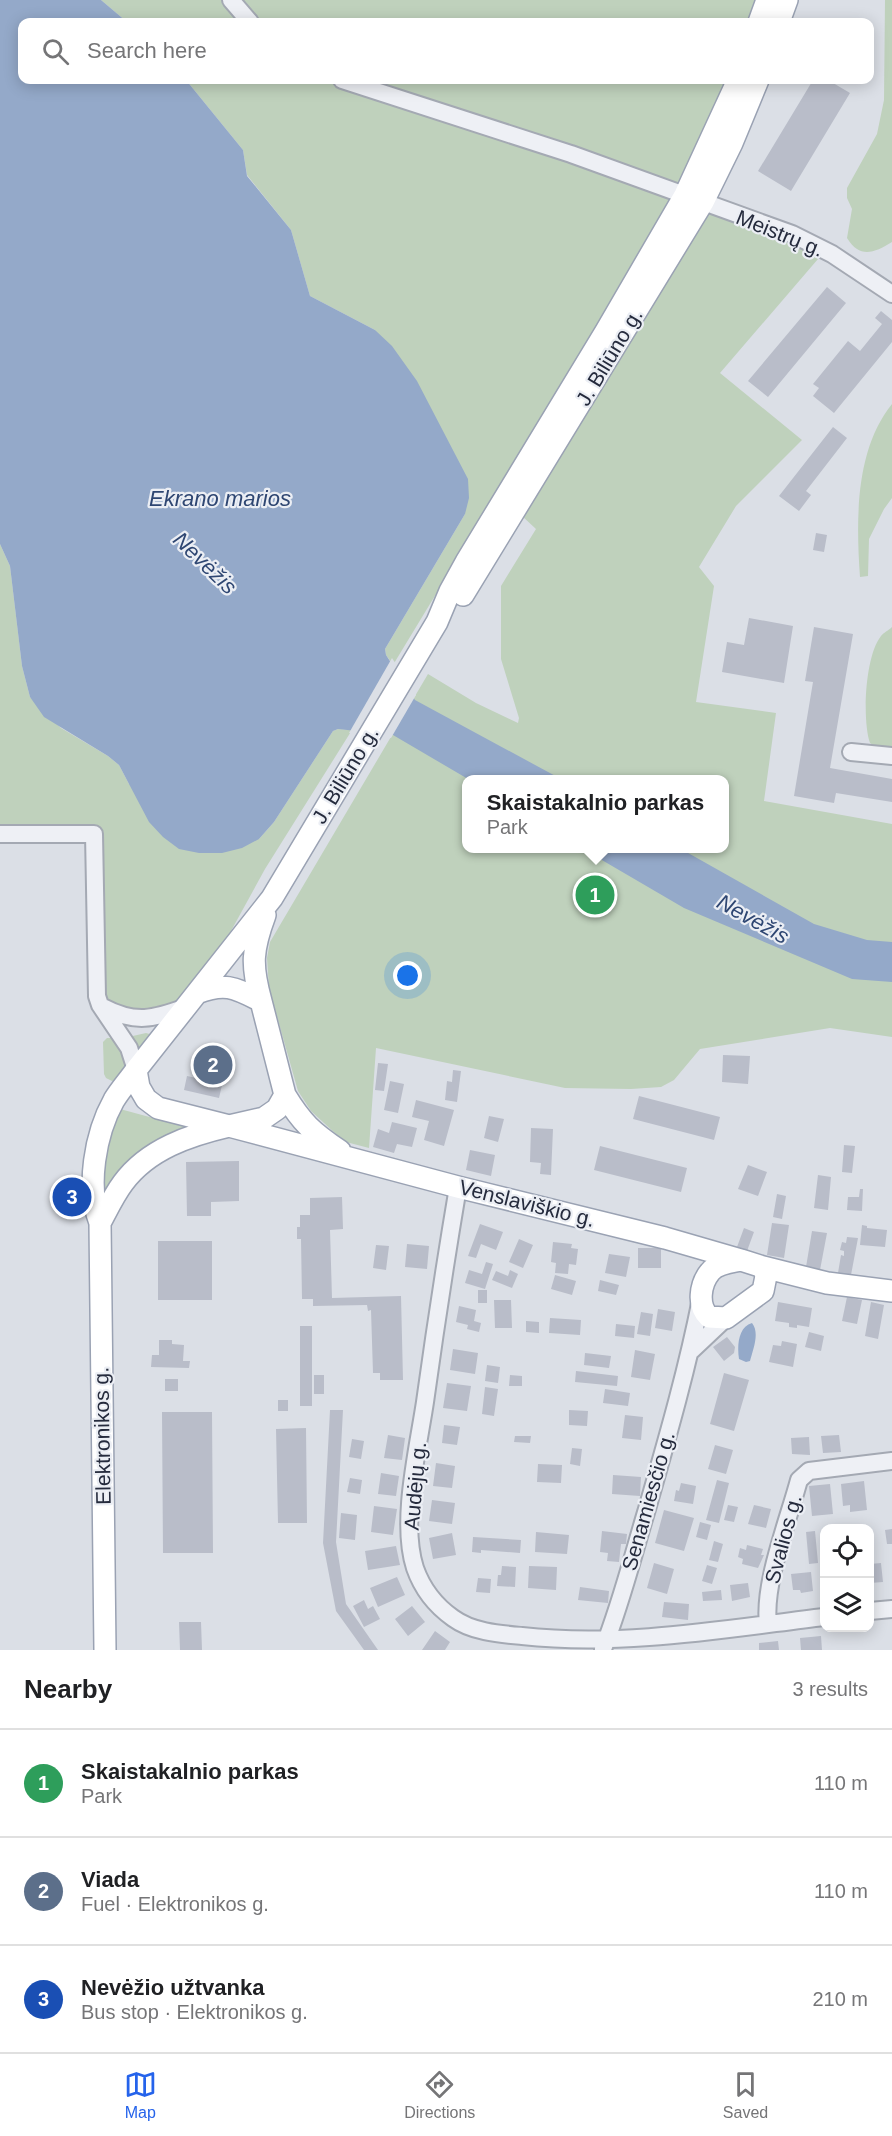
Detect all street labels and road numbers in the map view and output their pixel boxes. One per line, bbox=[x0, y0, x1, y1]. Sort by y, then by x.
street label: Meistrų g. bbox=[733, 205, 827, 261]
street label: J. Biliūno g. bbox=[571, 305, 647, 409]
street label: J. Biliūno g. bbox=[307, 723, 383, 827]
street label: Venslaviškio g. bbox=[457, 1175, 597, 1231]
street label: Elektronikos g. bbox=[89, 1367, 115, 1505]
street label: Senamiesčio g. bbox=[617, 1429, 679, 1573]
street label: Audėjų g. bbox=[400, 1441, 430, 1531]
street label: Svalios g. bbox=[760, 1492, 806, 1586]

